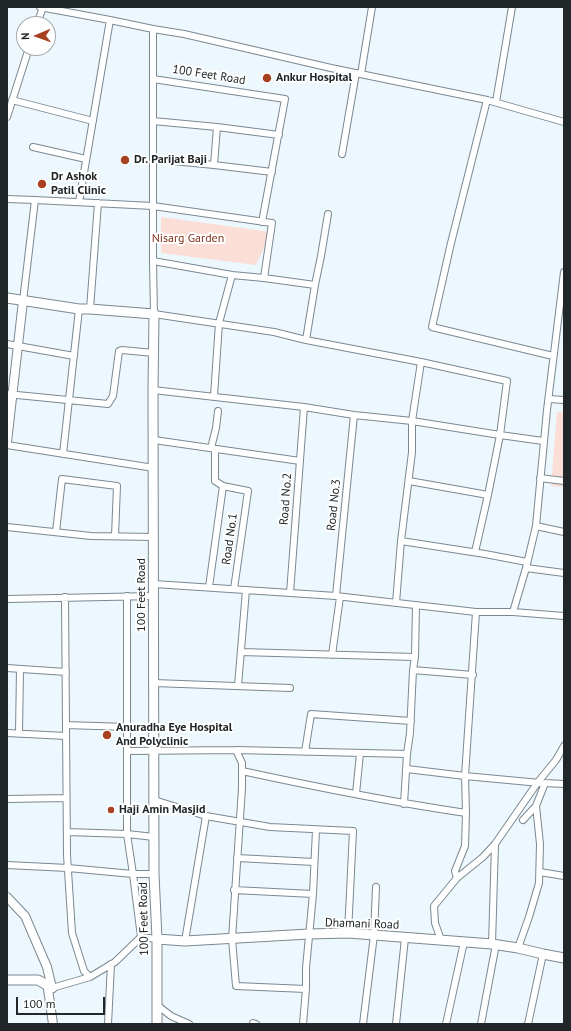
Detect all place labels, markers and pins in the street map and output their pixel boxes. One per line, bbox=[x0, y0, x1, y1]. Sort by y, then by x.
place label: Ankur Hospital bbox=[276, 71, 352, 85]
marker: Ankur Hospital bbox=[261, 72, 273, 84]
place label: Dr. Parijat Baji bbox=[134, 153, 207, 167]
marker: Dr. Parijat Baji bbox=[119, 154, 131, 166]
place label: Dr Ashok Patil Clinic bbox=[51, 170, 106, 198]
marker: Dr Ashok Patil Clinic bbox=[36, 178, 48, 190]
place label: Anuradha Eye Hospital And Polyclinic bbox=[116, 721, 232, 749]
marker: Anuradha Eye Hospital And Polyclinic bbox=[101, 729, 113, 741]
place label: Haji Amin Masjid bbox=[119, 803, 205, 817]
marker: Haji Amin Masjid bbox=[106, 805, 116, 815]

